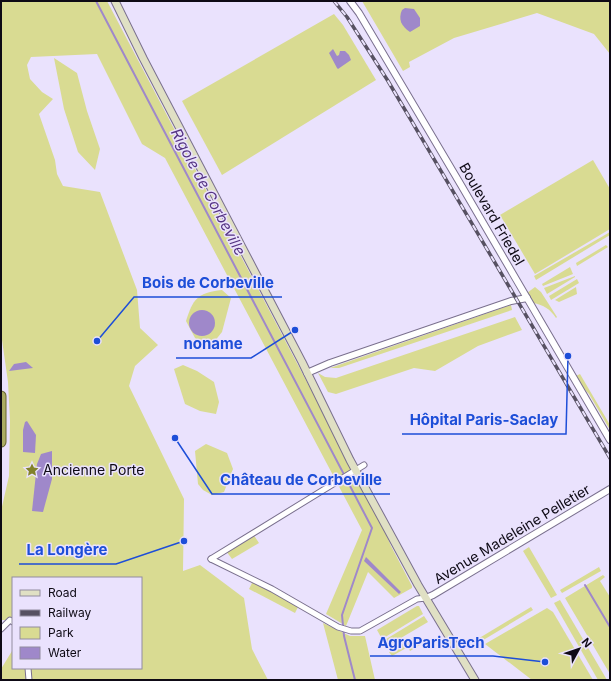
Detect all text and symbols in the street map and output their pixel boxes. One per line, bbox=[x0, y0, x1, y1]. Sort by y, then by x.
water label: Rigole de Corbeville bbox=[167, 125, 250, 259]
street label: Boulevard Friedel bbox=[456, 160, 529, 268]
callout: Bois de Corbeville bbox=[134, 270, 282, 297]
text: Bois de Corbeville bbox=[142, 273, 274, 292]
callout: noname bbox=[176, 331, 251, 358]
text: noname bbox=[183, 334, 243, 353]
callout: Hôpital Paris-Saclay bbox=[402, 407, 566, 434]
text: Hôpital Paris-Saclay bbox=[410, 410, 558, 429]
place label: Ancienne Porte bbox=[43, 461, 144, 478]
place icon: Ancienne Porte bbox=[24, 462, 40, 478]
callout: Château de Corbeville bbox=[212, 467, 390, 494]
text: Château de Corbeville bbox=[220, 470, 382, 489]
street label: Avenue Madeleine Pelletier bbox=[431, 480, 593, 587]
callout: La Longère bbox=[19, 537, 116, 564]
text: La Longère bbox=[27, 540, 107, 559]
legend bbox=[12, 577, 142, 669]
text: Road bbox=[48, 585, 77, 600]
text: Railway bbox=[48, 605, 92, 620]
text: Park bbox=[48, 625, 74, 640]
callout: AgroParisTech bbox=[370, 629, 493, 656]
north arrow bbox=[559, 629, 599, 669]
text: AgroParisTech bbox=[377, 633, 485, 652]
text: N bbox=[579, 635, 595, 650]
text: Water bbox=[48, 645, 82, 660]

